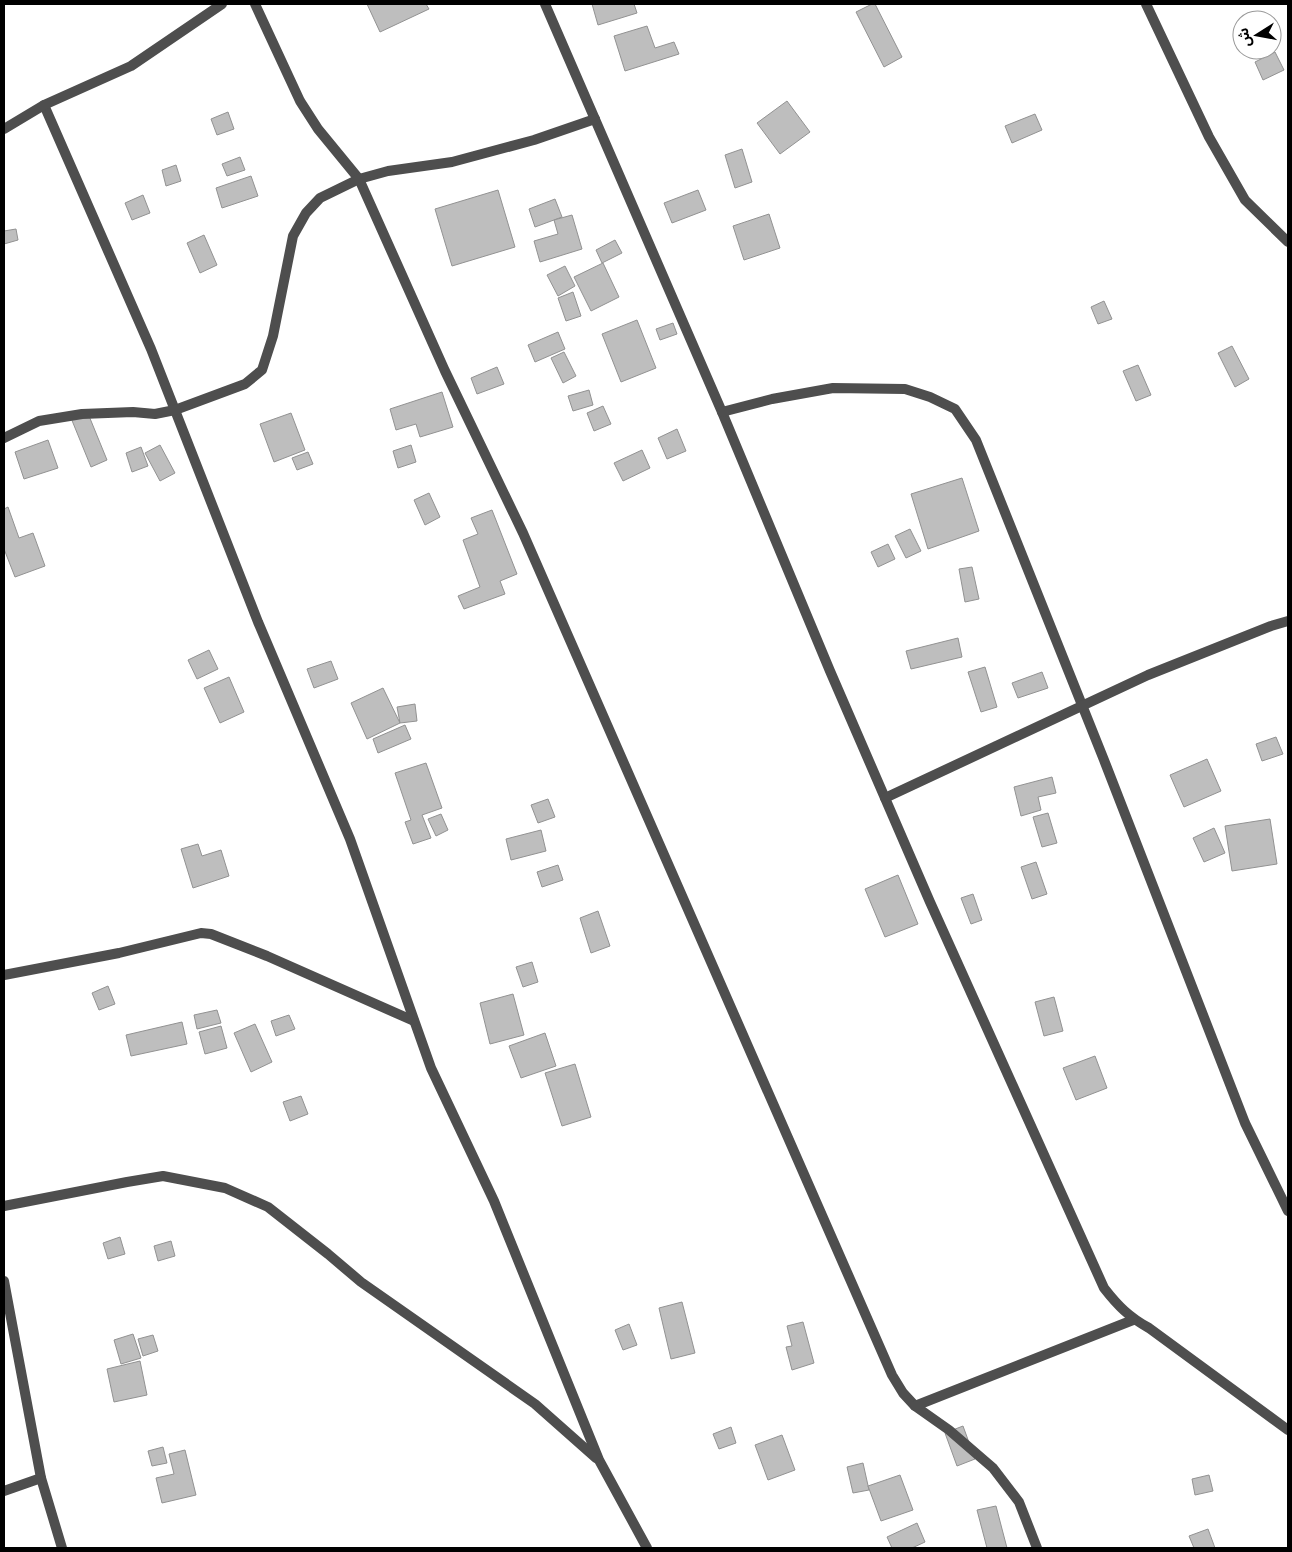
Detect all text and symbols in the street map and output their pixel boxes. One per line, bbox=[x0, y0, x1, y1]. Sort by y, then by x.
north arrow bbox=[1232, 10, 1282, 60]
text: ش bbox=[1235, 27, 1254, 48]

